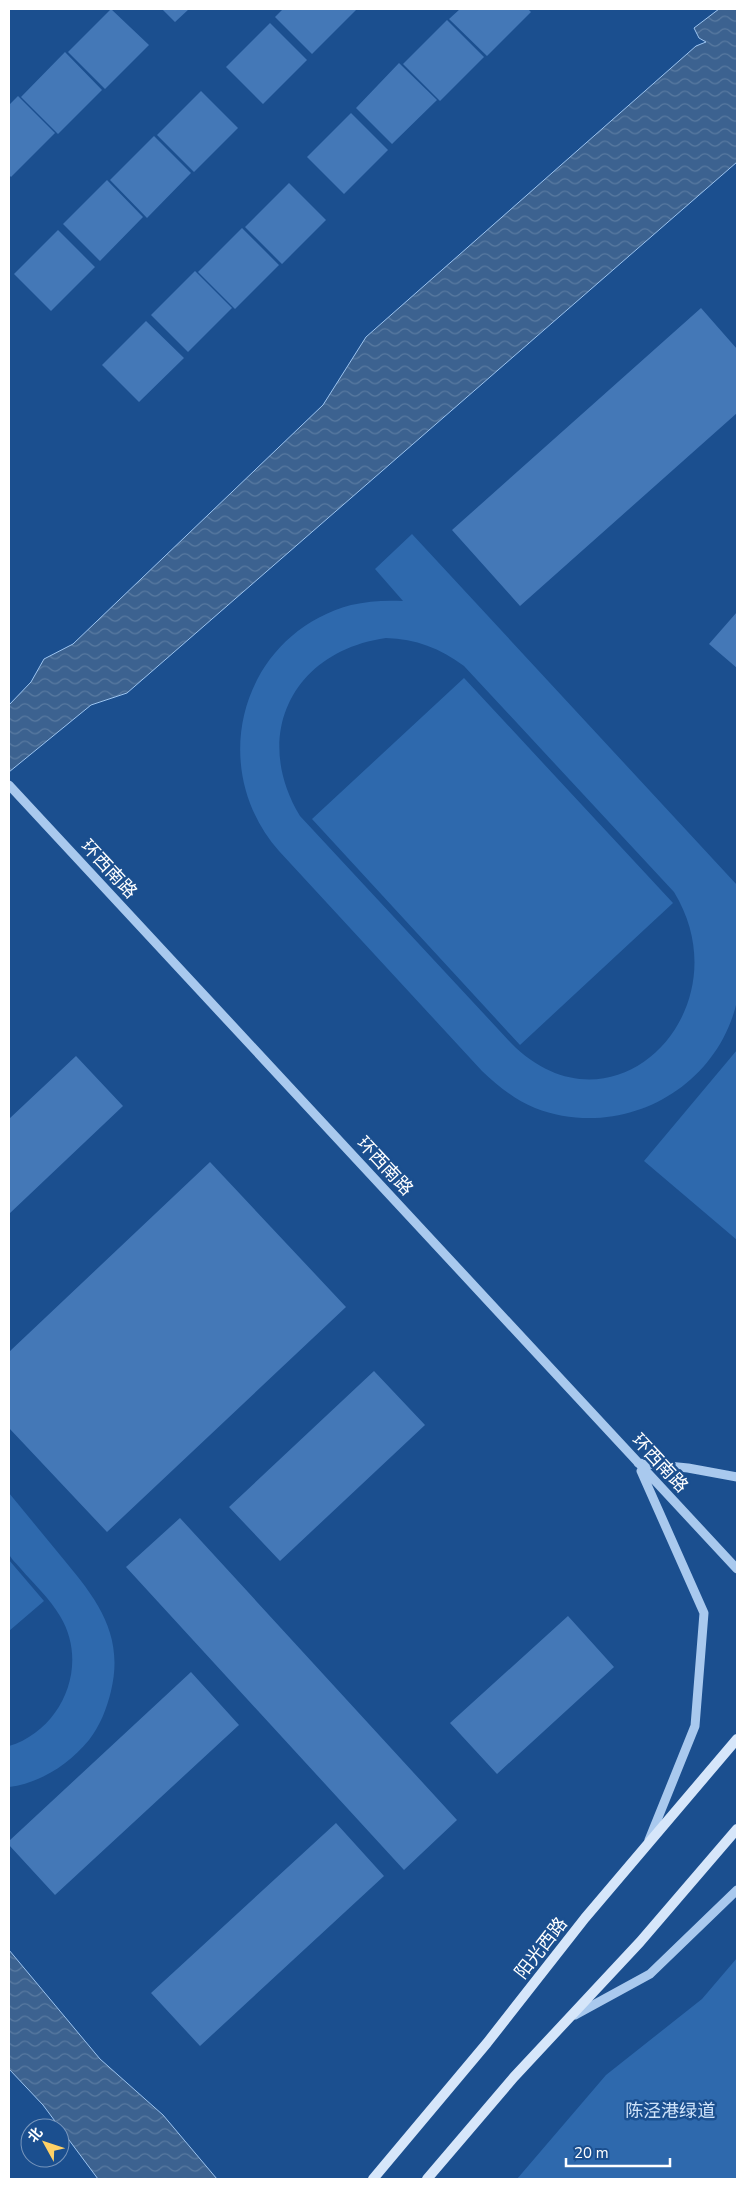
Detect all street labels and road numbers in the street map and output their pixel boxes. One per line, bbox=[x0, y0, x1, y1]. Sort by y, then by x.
street label: 环西南路 bbox=[76, 834, 142, 904]
street label: 环西南路 bbox=[352, 1131, 418, 1201]
street label: 环西南路 bbox=[627, 1428, 693, 1498]
street label: 阳光西路 bbox=[509, 1912, 573, 1984]

